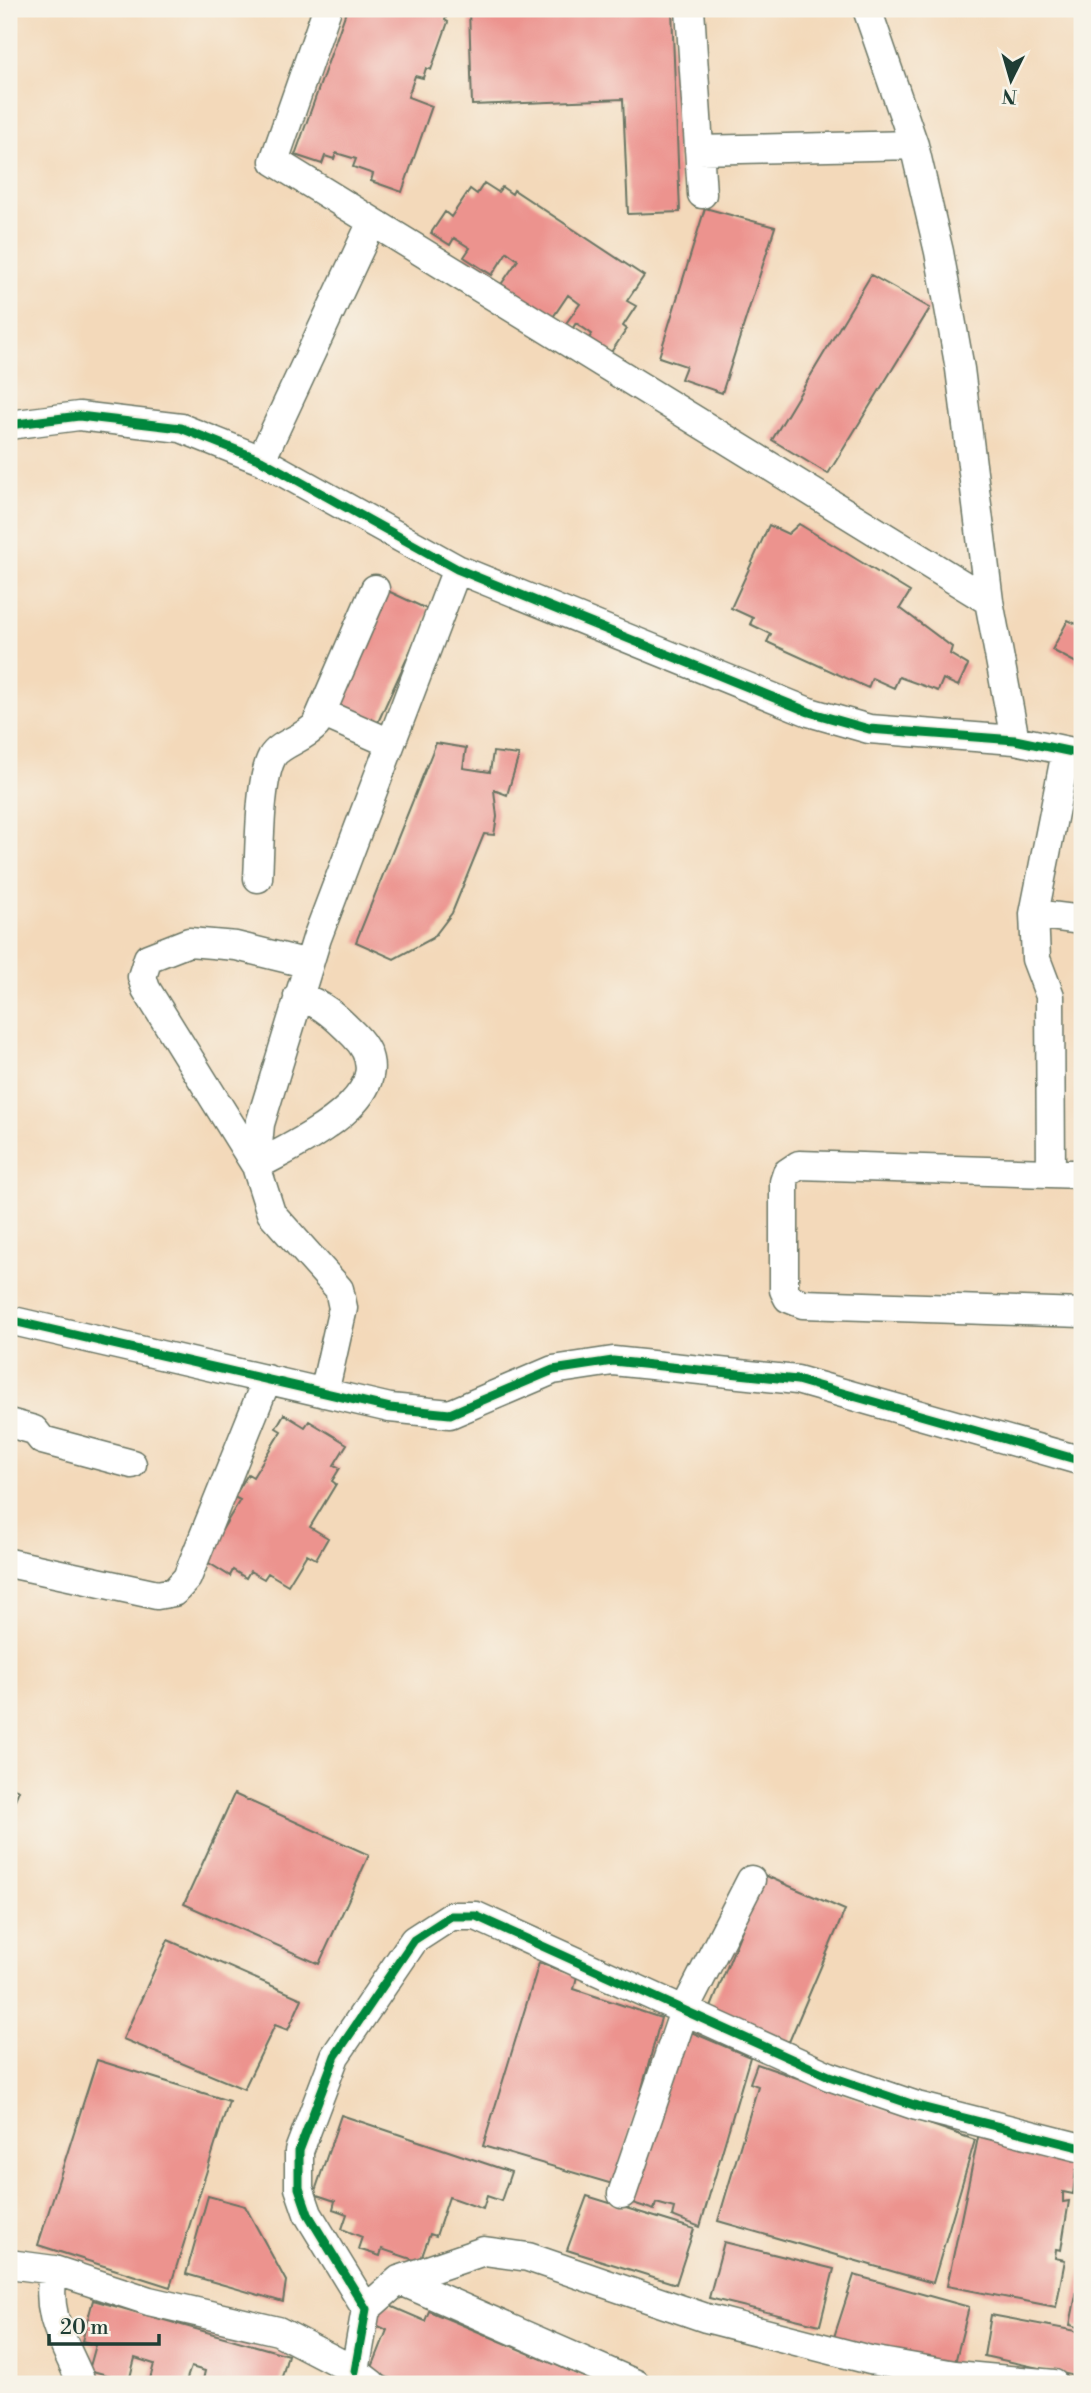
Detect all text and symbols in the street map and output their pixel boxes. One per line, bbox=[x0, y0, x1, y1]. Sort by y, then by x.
north arrow bbox=[976, 46, 1046, 116]
text: N bbox=[1001, 83, 1018, 109]
scale bar bbox=[49, 2302, 159, 2346]
text: 20 m bbox=[60, 2315, 109, 2341]

